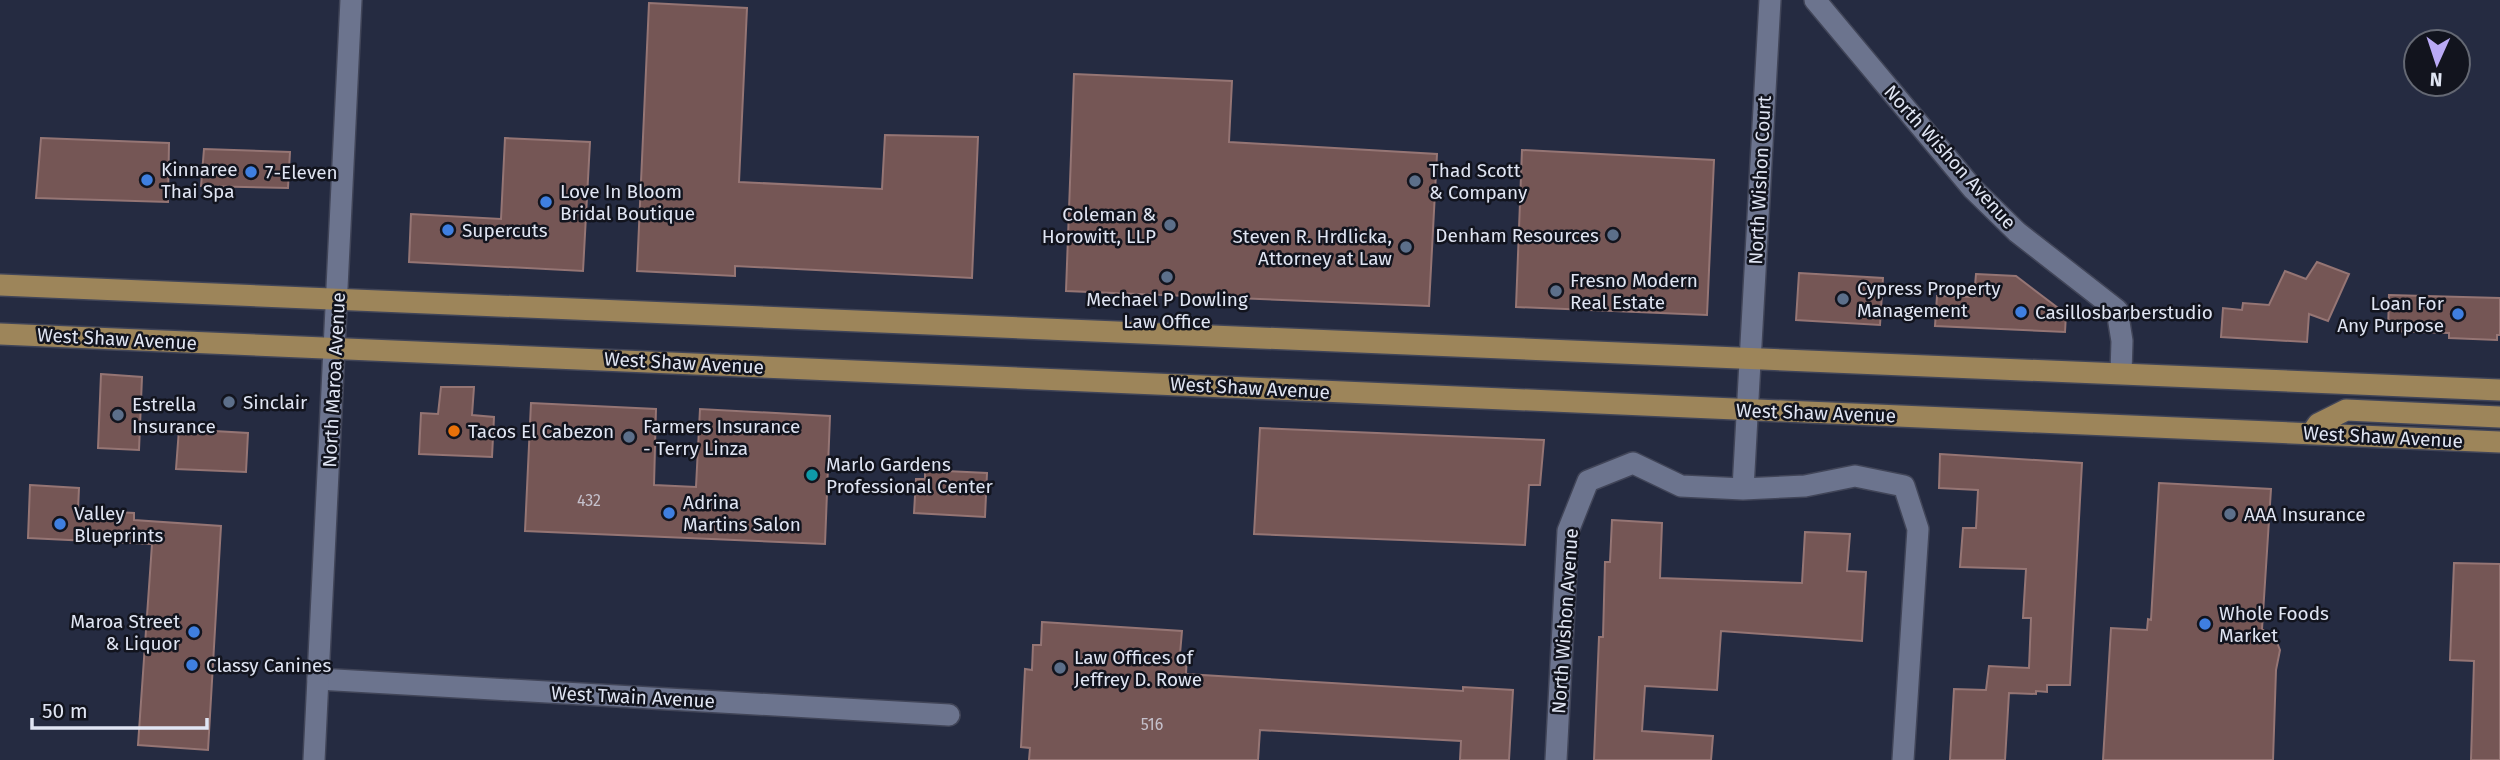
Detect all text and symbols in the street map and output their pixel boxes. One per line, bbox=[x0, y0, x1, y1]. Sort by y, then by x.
north arrow bbox=[2402, 28, 2472, 98]
text: N bbox=[2429, 68, 2443, 91]
street label: North Wishon Avenue bbox=[1879, 80, 2021, 234]
street label: North Wishon Court bbox=[1744, 95, 1776, 265]
place label: Kinnaree Thai Spa bbox=[161, 158, 238, 203]
place label: Thad Scott & Company bbox=[1429, 159, 1528, 204]
place label: 7-Eleven bbox=[265, 161, 338, 184]
marker: 7-Eleven bbox=[243, 164, 259, 180]
marker: Kinnaree Thai Spa bbox=[139, 172, 155, 188]
marker: Thad Scott & Company bbox=[1407, 173, 1423, 189]
place label: Love In Bloom Bridal Boutique bbox=[560, 180, 695, 225]
marker: Love In Bloom Bridal Boutique bbox=[538, 194, 554, 210]
place label: Coleman & Horowitt, LLP bbox=[1042, 203, 1156, 248]
marker: Coleman & Horowitt, LLP bbox=[1162, 217, 1178, 233]
place label: Supercuts bbox=[462, 219, 548, 242]
marker: Supercuts bbox=[440, 222, 456, 238]
place label: Denham Resources bbox=[1435, 224, 1599, 247]
place label: Steven R. Hrdlicka, Attorney at Law bbox=[1233, 225, 1392, 270]
marker: Denham Resources bbox=[1605, 227, 1621, 243]
marker: Steven R. Hrdlicka, Attorney at Law bbox=[1398, 239, 1414, 255]
marker: Mechael P Dowling Law Office bbox=[1159, 269, 1175, 285]
place label: Fresno Modern Real Estate bbox=[1570, 269, 1698, 314]
place label: Cypress Property Management bbox=[1857, 277, 2001, 322]
marker: Fresno Modern Real Estate bbox=[1548, 283, 1564, 299]
place label: Mechael P Dowling Law Office bbox=[1086, 288, 1248, 333]
marker: Cypress Property Management bbox=[1835, 291, 1851, 307]
street label: North Maroa Avenue bbox=[318, 292, 350, 468]
place label: Loan For Any Purpose bbox=[2337, 292, 2445, 337]
place label: Casillosbarberstudio bbox=[2035, 301, 2213, 324]
marker: Casillosbarberstudio bbox=[2013, 304, 2029, 320]
marker: Loan For Any Purpose bbox=[2450, 306, 2466, 322]
street label: West Shaw Avenue bbox=[36, 323, 198, 355]
street label: West Shaw Avenue bbox=[603, 347, 765, 379]
street label: West Shaw Avenue bbox=[1169, 372, 1331, 404]
place label: Sinclair bbox=[243, 391, 308, 414]
place label: Estrella Insurance bbox=[132, 393, 216, 438]
marker: Sinclair bbox=[221, 394, 237, 410]
street label: West Shaw Avenue bbox=[1736, 399, 1896, 427]
marker: Estrella Insurance bbox=[110, 407, 126, 423]
place label: Farmers Insurance - Terry Linza bbox=[643, 415, 800, 460]
place label: Tacos El Cabezon bbox=[468, 420, 614, 443]
street label: West Shaw Avenue bbox=[2302, 421, 2464, 453]
marker: Tacos El Cabezon bbox=[446, 423, 462, 439]
marker: Farmers Insurance - Terry Linza bbox=[621, 429, 637, 445]
place label: Marlo Gardens Professional Center bbox=[826, 453, 994, 498]
marker: Marlo Gardens Professional Center bbox=[804, 467, 820, 483]
house number: 432 bbox=[577, 491, 601, 510]
place label: Adrina Martins Salon bbox=[683, 491, 801, 536]
place label: Valley Blueprints bbox=[74, 502, 164, 547]
place label: AAA Insurance bbox=[2244, 503, 2366, 526]
marker: Adrina Martins Salon bbox=[661, 505, 677, 521]
marker: AAA Insurance bbox=[2222, 506, 2238, 522]
marker: Valley Blueprints bbox=[52, 516, 68, 532]
street label: North Wishon Avenue bbox=[1547, 528, 1583, 714]
place label: Whole Foods Market bbox=[2219, 602, 2329, 647]
place label: Maroa Street & Liquor bbox=[70, 610, 181, 655]
marker: Whole Foods Market bbox=[2197, 616, 2213, 632]
marker: Maroa Street & Liquor bbox=[186, 624, 202, 640]
place label: Law Offices of Jeffrey D. Rowe bbox=[1074, 646, 1202, 691]
place label: Classy Canines bbox=[206, 654, 331, 677]
marker: Classy Canines bbox=[184, 657, 200, 673]
marker: Law Offices of Jeffrey D. Rowe bbox=[1052, 660, 1068, 676]
street label: West Twain Avenue bbox=[550, 681, 716, 713]
scale bar bbox=[32, 686, 206, 730]
text: 50 m bbox=[42, 698, 88, 724]
house number: 516 bbox=[1141, 715, 1163, 734]

